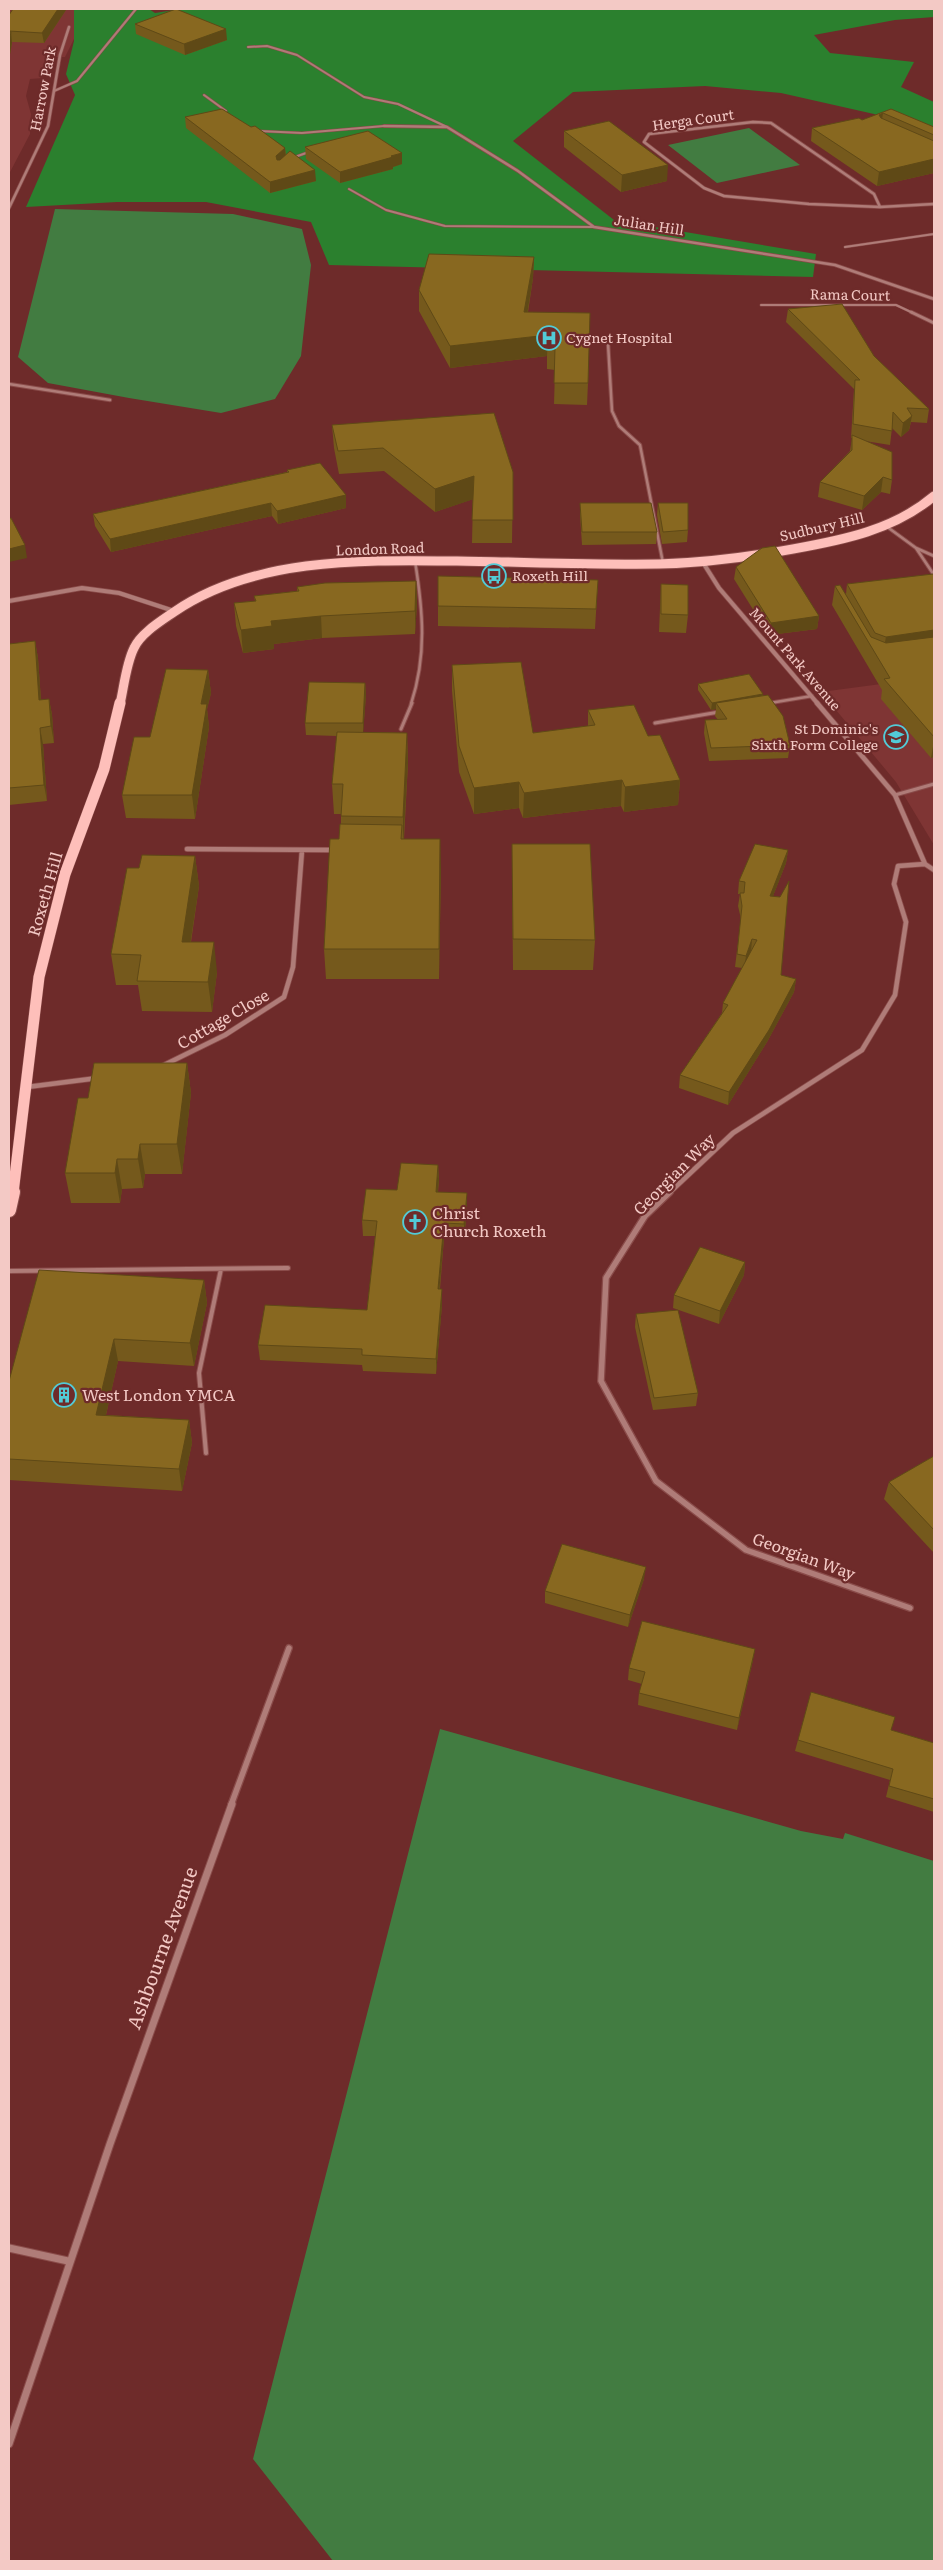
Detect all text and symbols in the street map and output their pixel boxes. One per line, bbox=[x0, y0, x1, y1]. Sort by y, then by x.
street label: Harrow Park bbox=[24, 44, 60, 133]
street label: Herga Court bbox=[651, 103, 735, 135]
street label: Julian Hill bbox=[613, 209, 686, 239]
street label: Rama Court bbox=[810, 283, 891, 305]
hospital icon: Cygnet Hospital bbox=[536, 325, 562, 351]
place label: Cygnet Hospital bbox=[566, 327, 673, 347]
street label: Sudbury Hill bbox=[777, 507, 866, 545]
street label: London Road bbox=[335, 536, 425, 560]
bus stop icon: Roxeth Hill bbox=[481, 563, 507, 589]
place label: Roxeth Hill bbox=[512, 565, 588, 585]
street label: Mount Park Avenue bbox=[745, 602, 846, 714]
place label: St Dominic's Sixth Form College bbox=[751, 718, 878, 754]
school or university icon: St Dominic's Sixth Form College bbox=[883, 724, 909, 750]
street label: Roxeth Hill bbox=[21, 849, 68, 939]
street label: Cottage Close bbox=[172, 982, 273, 1054]
street label: Georgian Way bbox=[627, 1126, 720, 1220]
place label: Christ Church Roxeth bbox=[432, 1200, 547, 1242]
church icon: Christ Church Roxeth bbox=[402, 1209, 428, 1235]
building icon: West London YMCA bbox=[51, 1382, 77, 1408]
place label: West London YMCA bbox=[82, 1382, 235, 1406]
street label: Georgian Way bbox=[750, 1525, 860, 1585]
street label: Ashbourne Avenue bbox=[119, 1862, 204, 2033]

